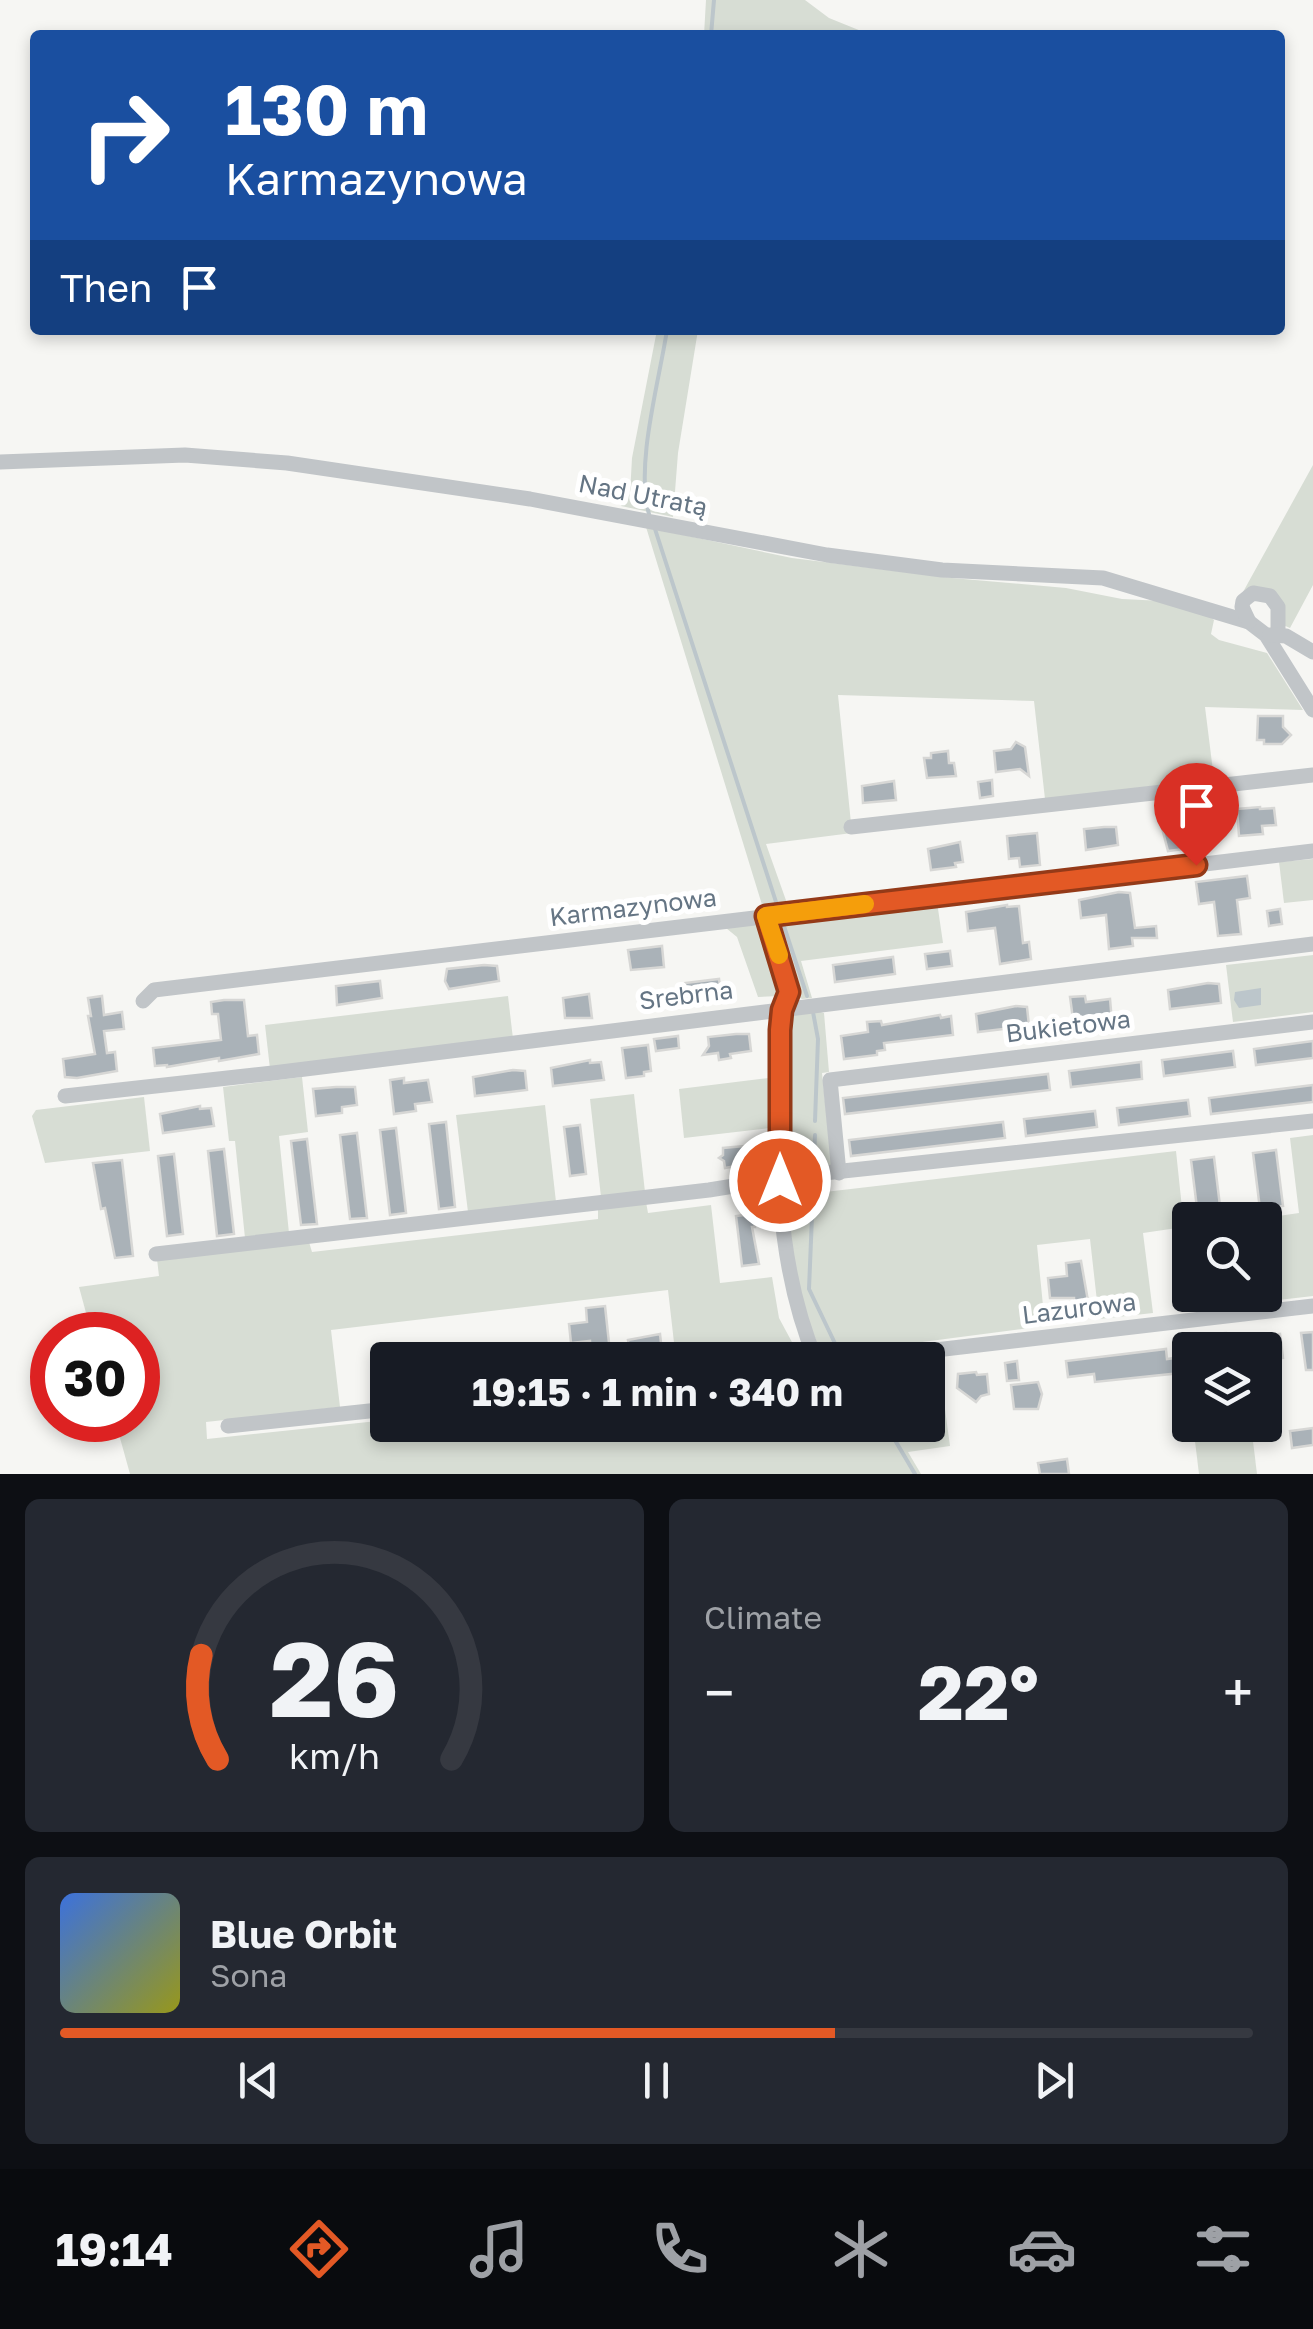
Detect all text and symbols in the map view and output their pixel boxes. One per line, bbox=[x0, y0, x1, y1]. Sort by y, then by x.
text: 130 m bbox=[225, 66, 428, 150]
icon: right bbox=[60, 70, 190, 200]
text: Karmazynowa bbox=[225, 151, 528, 205]
icon: arrive bbox=[172, 260, 227, 315]
text: Then bbox=[60, 265, 152, 310]
street label: Nad Utratą bbox=[576, 467, 710, 522]
pin bbox=[1154, 763, 1239, 866]
icon: arrive bbox=[1169, 778, 1224, 833]
street label: Karmazynowa bbox=[548, 881, 718, 932]
street label: Srebrna bbox=[637, 973, 735, 1016]
street label: Bukietowa bbox=[1004, 1002, 1132, 1049]
position arrow bbox=[728, 1129, 832, 1233]
map controls bbox=[1172, 1202, 1282, 1442]
button: search bbox=[1172, 1202, 1282, 1312]
street label: Lazurowa bbox=[1020, 1285, 1138, 1330]
speed limit sign: 30 bbox=[30, 1312, 160, 1442]
button: layers bbox=[1172, 1332, 1282, 1442]
text: 19:15 · 1 min · 340 m bbox=[472, 1369, 843, 1414]
text: Climate bbox=[704, 1598, 822, 1636]
text: 26 bbox=[270, 1615, 399, 1740]
text: 22° bbox=[918, 1646, 1039, 1737]
text: − bbox=[704, 1659, 734, 1725]
text: + bbox=[1223, 1659, 1253, 1725]
text: km/h bbox=[289, 1734, 380, 1777]
text: Blue Orbit bbox=[210, 1911, 397, 1956]
text: Sona bbox=[210, 1956, 287, 1994]
icon: previous bbox=[231, 2053, 286, 2108]
icon: pause bbox=[629, 2053, 684, 2108]
icon: next bbox=[1027, 2053, 1082, 2108]
icon: directions bbox=[284, 2214, 354, 2284]
icon: music bbox=[464, 2214, 534, 2284]
icon: phone bbox=[645, 2214, 715, 2284]
icon: climate bbox=[826, 2214, 896, 2284]
icon: car bbox=[1007, 2214, 1077, 2284]
icon: filters bbox=[1188, 2214, 1258, 2284]
text: 19:14 bbox=[55, 2222, 173, 2276]

